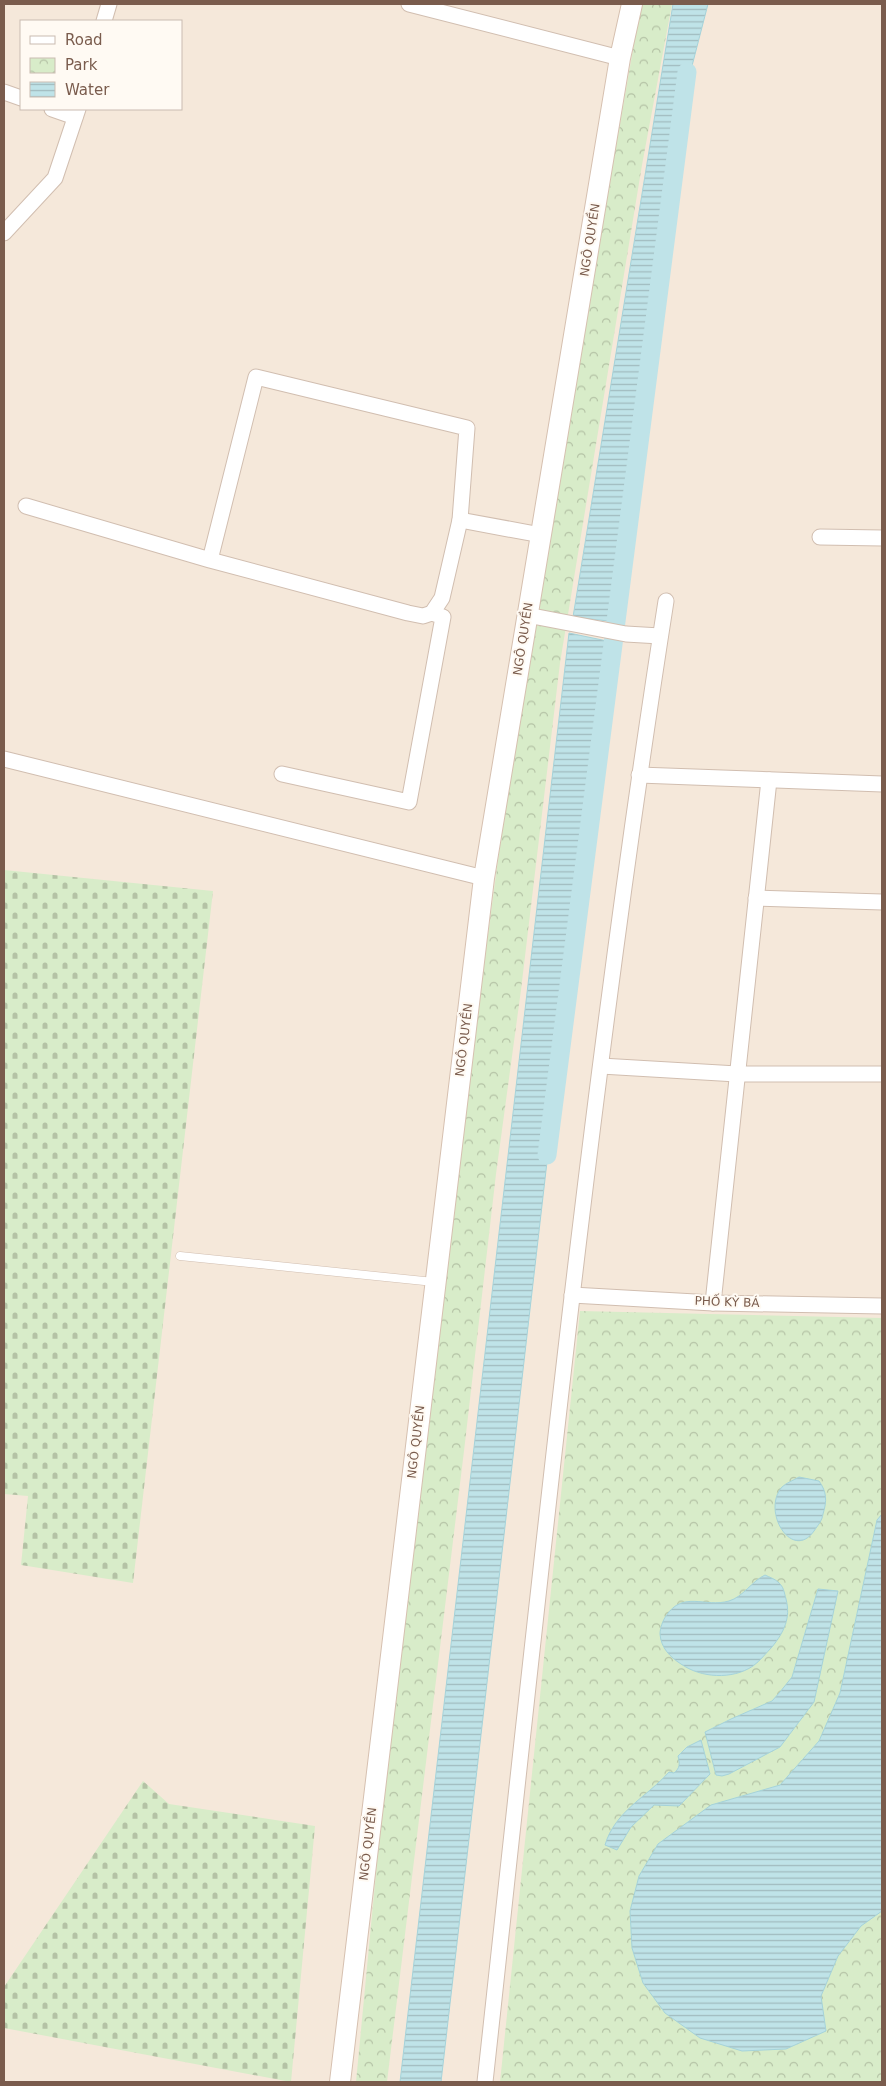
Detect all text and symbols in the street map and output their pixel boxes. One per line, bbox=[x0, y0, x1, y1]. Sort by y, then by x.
legend bbox=[20, 20, 182, 110]
text: Road bbox=[65, 31, 103, 49]
text: Park bbox=[65, 56, 98, 74]
text: Water bbox=[65, 81, 110, 99]
street label: NGÔ QUYỀN bbox=[575, 202, 603, 277]
street label: NGÔ QUYỀN bbox=[508, 601, 536, 676]
street label: NGÔ QUYỀN bbox=[451, 1002, 475, 1077]
street label: PHỐ KỲ BÁ bbox=[694, 1292, 761, 1310]
street label: NGÔ QUYỀN bbox=[403, 1404, 427, 1479]
street label: NGÔ QUYỀN bbox=[355, 1806, 379, 1881]

